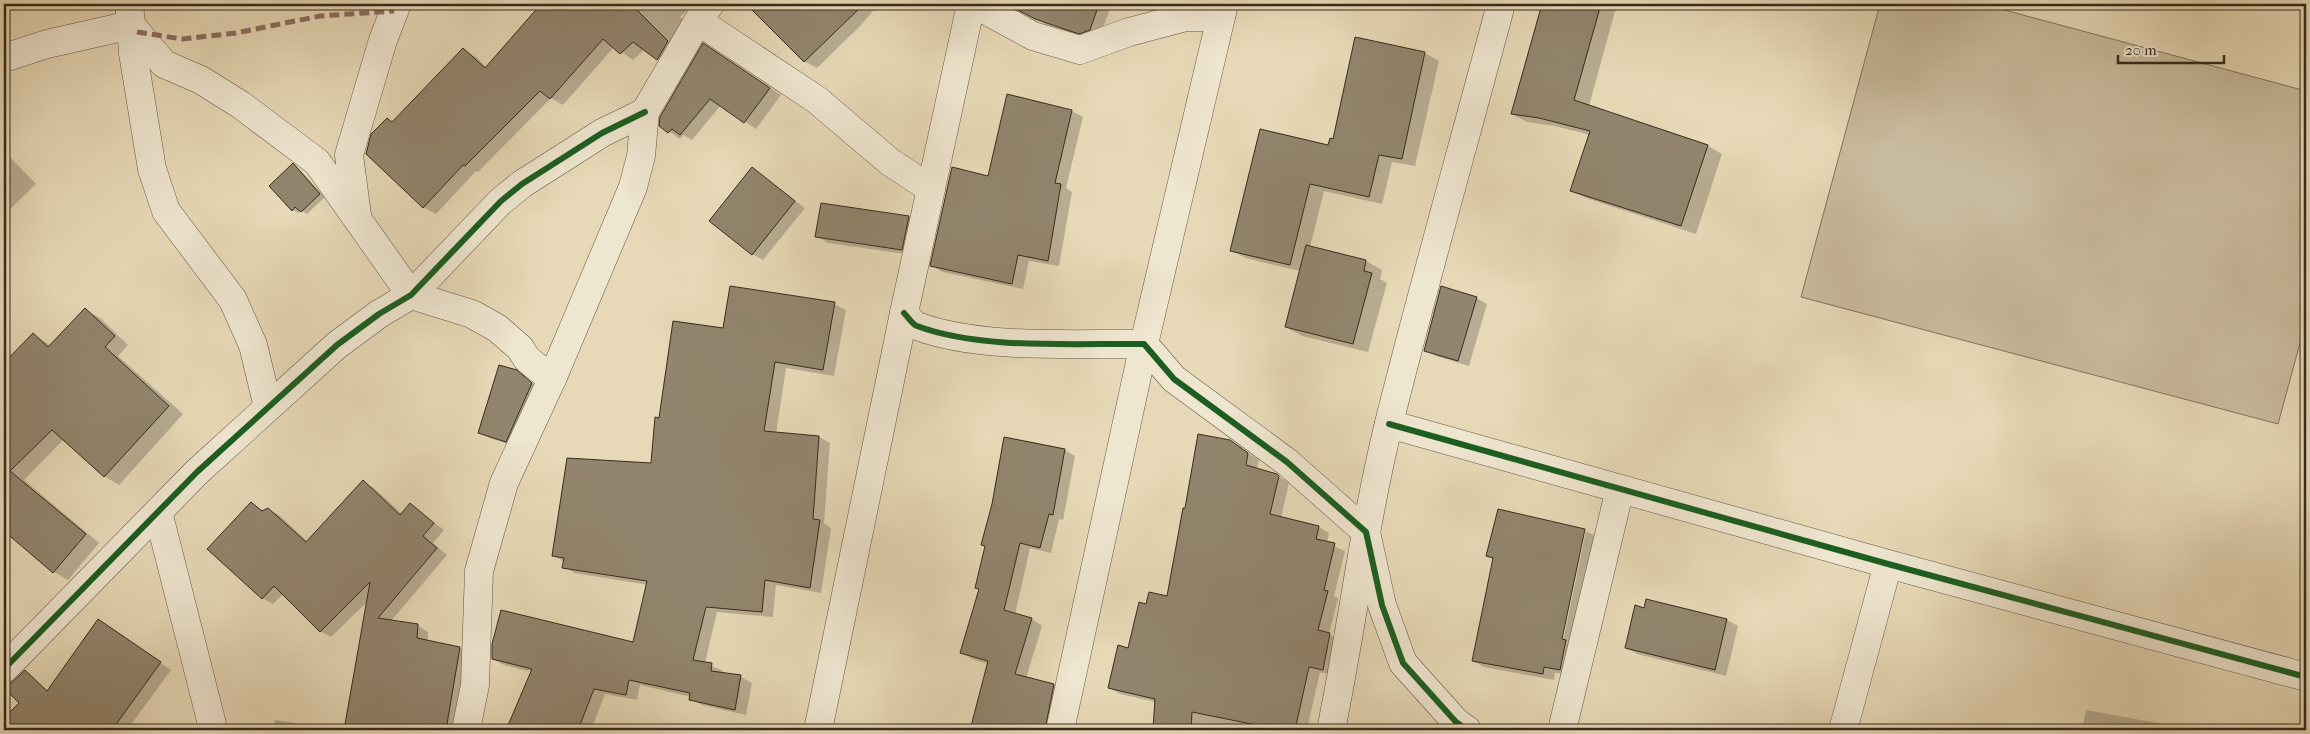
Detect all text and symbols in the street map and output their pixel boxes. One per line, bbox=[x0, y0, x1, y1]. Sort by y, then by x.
scale bar bbox=[2118, 32, 2224, 64]
text: 20 m bbox=[2125, 41, 2157, 59]

